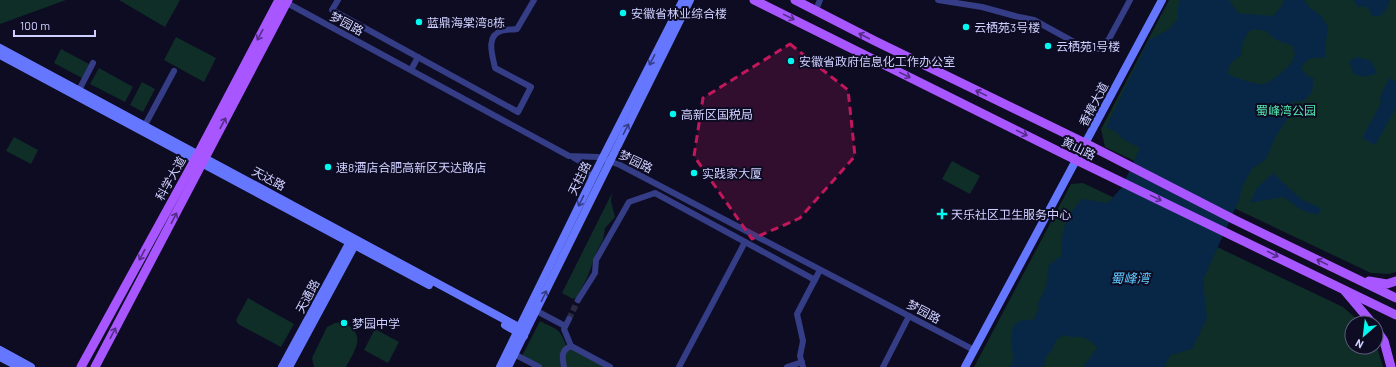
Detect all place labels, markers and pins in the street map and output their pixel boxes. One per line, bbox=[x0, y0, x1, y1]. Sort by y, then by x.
place label: 安徽省林业综合楼 bbox=[631, 6, 727, 20]
marker: 安徽省林业综合楼 bbox=[618, 8, 628, 18]
place label: 蓝鼎海棠湾8栋 bbox=[427, 15, 505, 29]
marker: 蓝鼎海棠湾8栋 bbox=[414, 17, 424, 27]
place label: 云栖苑3号楼 bbox=[974, 20, 1040, 34]
marker: 云栖苑3号楼 bbox=[961, 22, 971, 32]
place label: 云栖苑1号楼 bbox=[1056, 39, 1120, 53]
marker: 云栖苑1号楼 bbox=[1043, 41, 1053, 51]
place label: 安徽省政府信息化工作办公室 bbox=[799, 54, 955, 68]
marker: 安徽省政府信息化工作办公室 bbox=[786, 56, 796, 66]
place label: 高新区国税局 bbox=[681, 107, 753, 121]
marker: 高新区国税局 bbox=[668, 109, 678, 119]
place label: 速8酒店合肥高新区天达路店 bbox=[336, 160, 486, 174]
marker: 速8酒店合肥高新区天达路店 bbox=[323, 162, 333, 172]
place label: 实践家大厦 bbox=[702, 166, 762, 180]
marker: 实践家大厦 bbox=[689, 168, 699, 178]
place label: 天乐社区卫生服务中心 bbox=[951, 207, 1071, 221]
marker: 天乐社区卫生服务中心 bbox=[936, 208, 948, 220]
place label: 梦园中学 bbox=[352, 316, 400, 330]
marker: 梦园中学 bbox=[339, 318, 349, 328]

